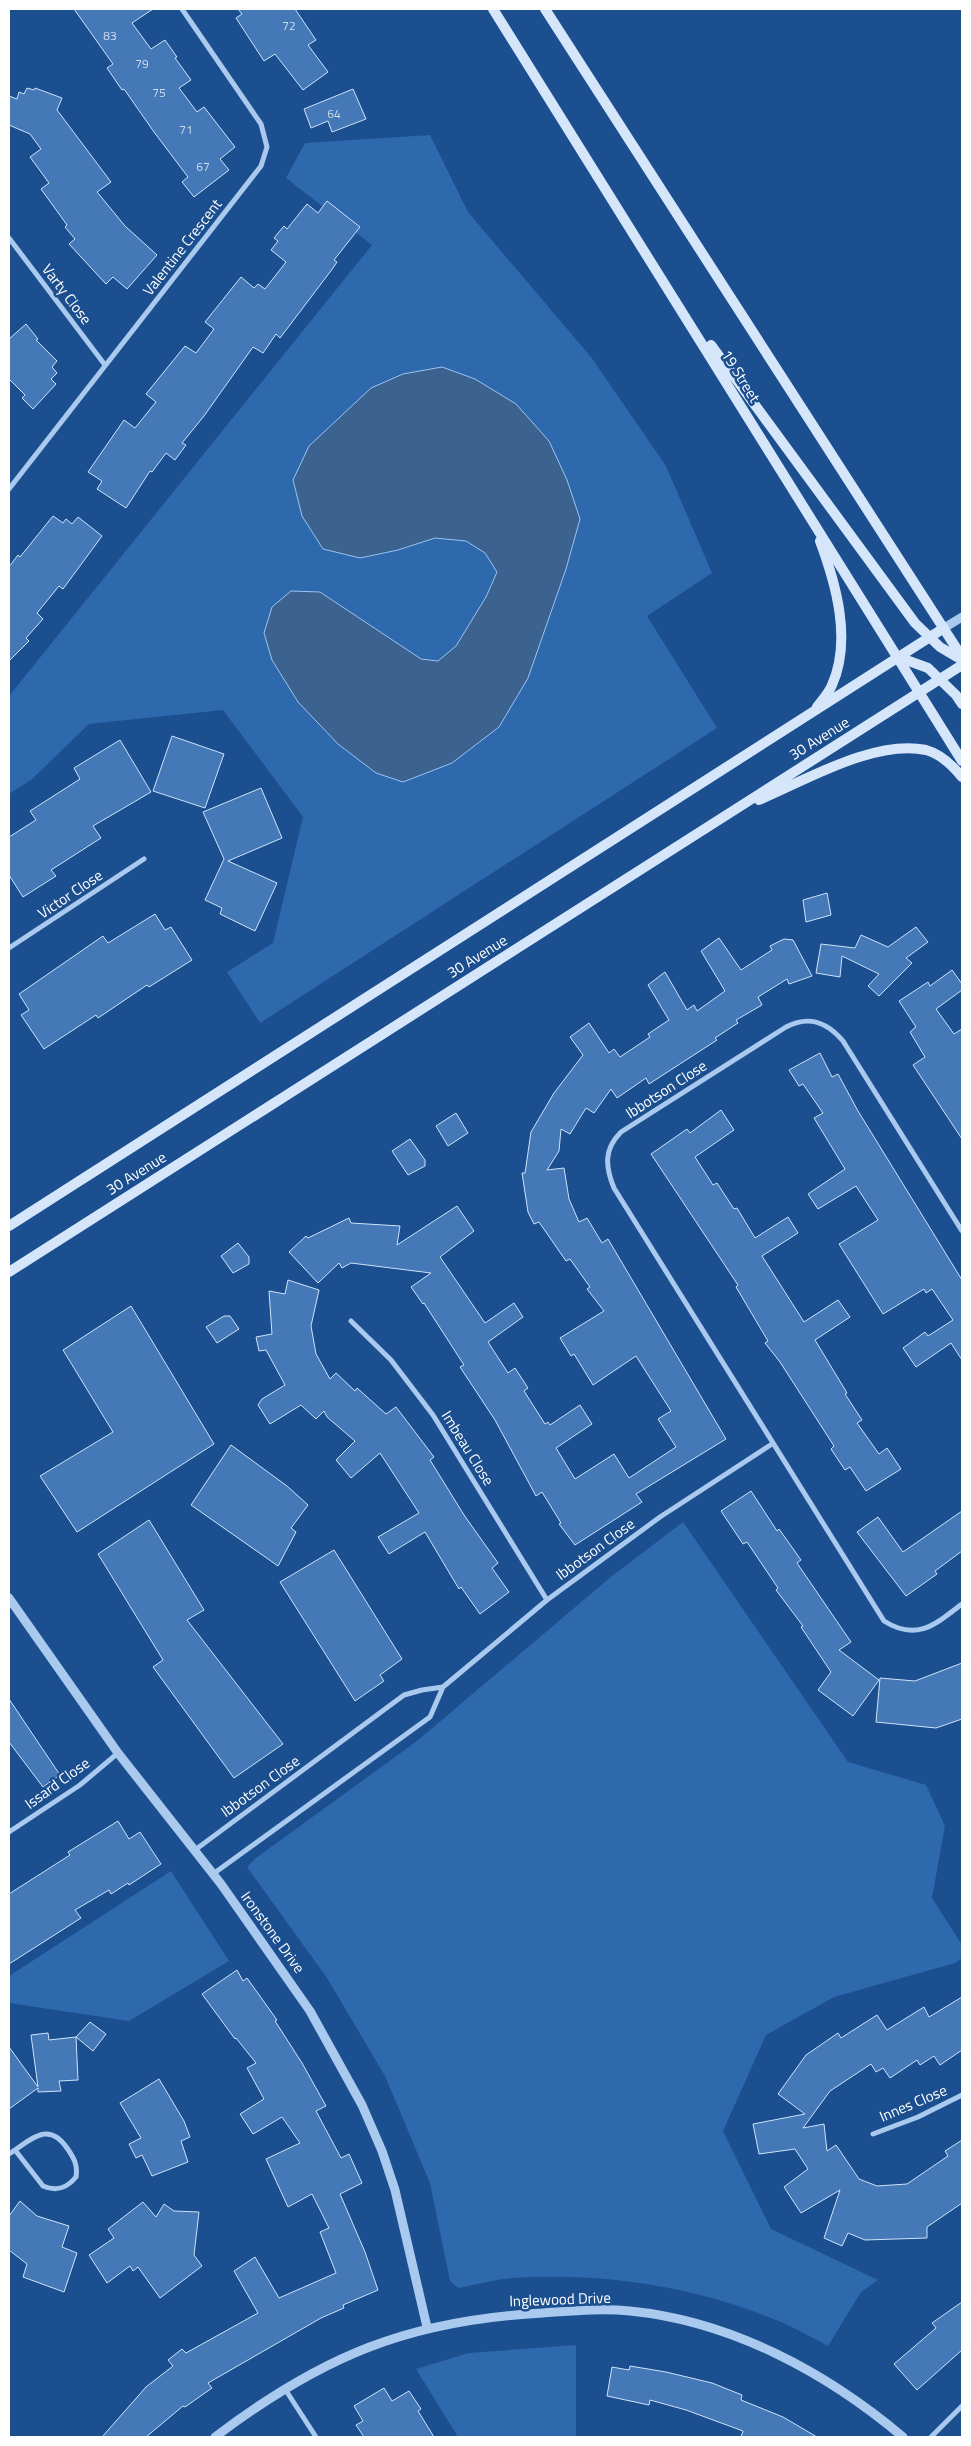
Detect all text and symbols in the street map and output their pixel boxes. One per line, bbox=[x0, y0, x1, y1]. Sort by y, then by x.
house number: 72 bbox=[282, 16, 296, 35]
house number: 83 bbox=[103, 26, 117, 45]
house number: 79 bbox=[135, 54, 149, 73]
house number: 75 bbox=[152, 83, 166, 102]
house number: 64 bbox=[327, 104, 341, 123]
house number: 71 bbox=[179, 120, 193, 139]
house number: 67 bbox=[196, 157, 210, 176]
street label: Valentine Crescent bbox=[137, 193, 228, 300]
street label: Varty Close bbox=[36, 259, 98, 329]
street label: 19 Street bbox=[716, 345, 767, 408]
street label: 30 Avenue bbox=[784, 710, 854, 766]
street label: Victor Close bbox=[33, 864, 107, 924]
street label: 30 Avenue bbox=[442, 928, 512, 984]
street label: Ibbotson Close bbox=[621, 1054, 711, 1124]
street label: 30 Avenue bbox=[101, 1145, 171, 1201]
street label: Imbeau Close bbox=[436, 1406, 500, 1490]
street label: Ibbotson Close bbox=[551, 1512, 639, 1586]
street label: Ibbotson Close bbox=[216, 1749, 304, 1823]
street label: Issard Close bbox=[20, 1752, 94, 1814]
street label: Ironstone Drive bbox=[235, 1886, 311, 1978]
street label: Innes Close bbox=[875, 2078, 951, 2128]
street label: Inglewood Drive bbox=[509, 2286, 611, 2312]

